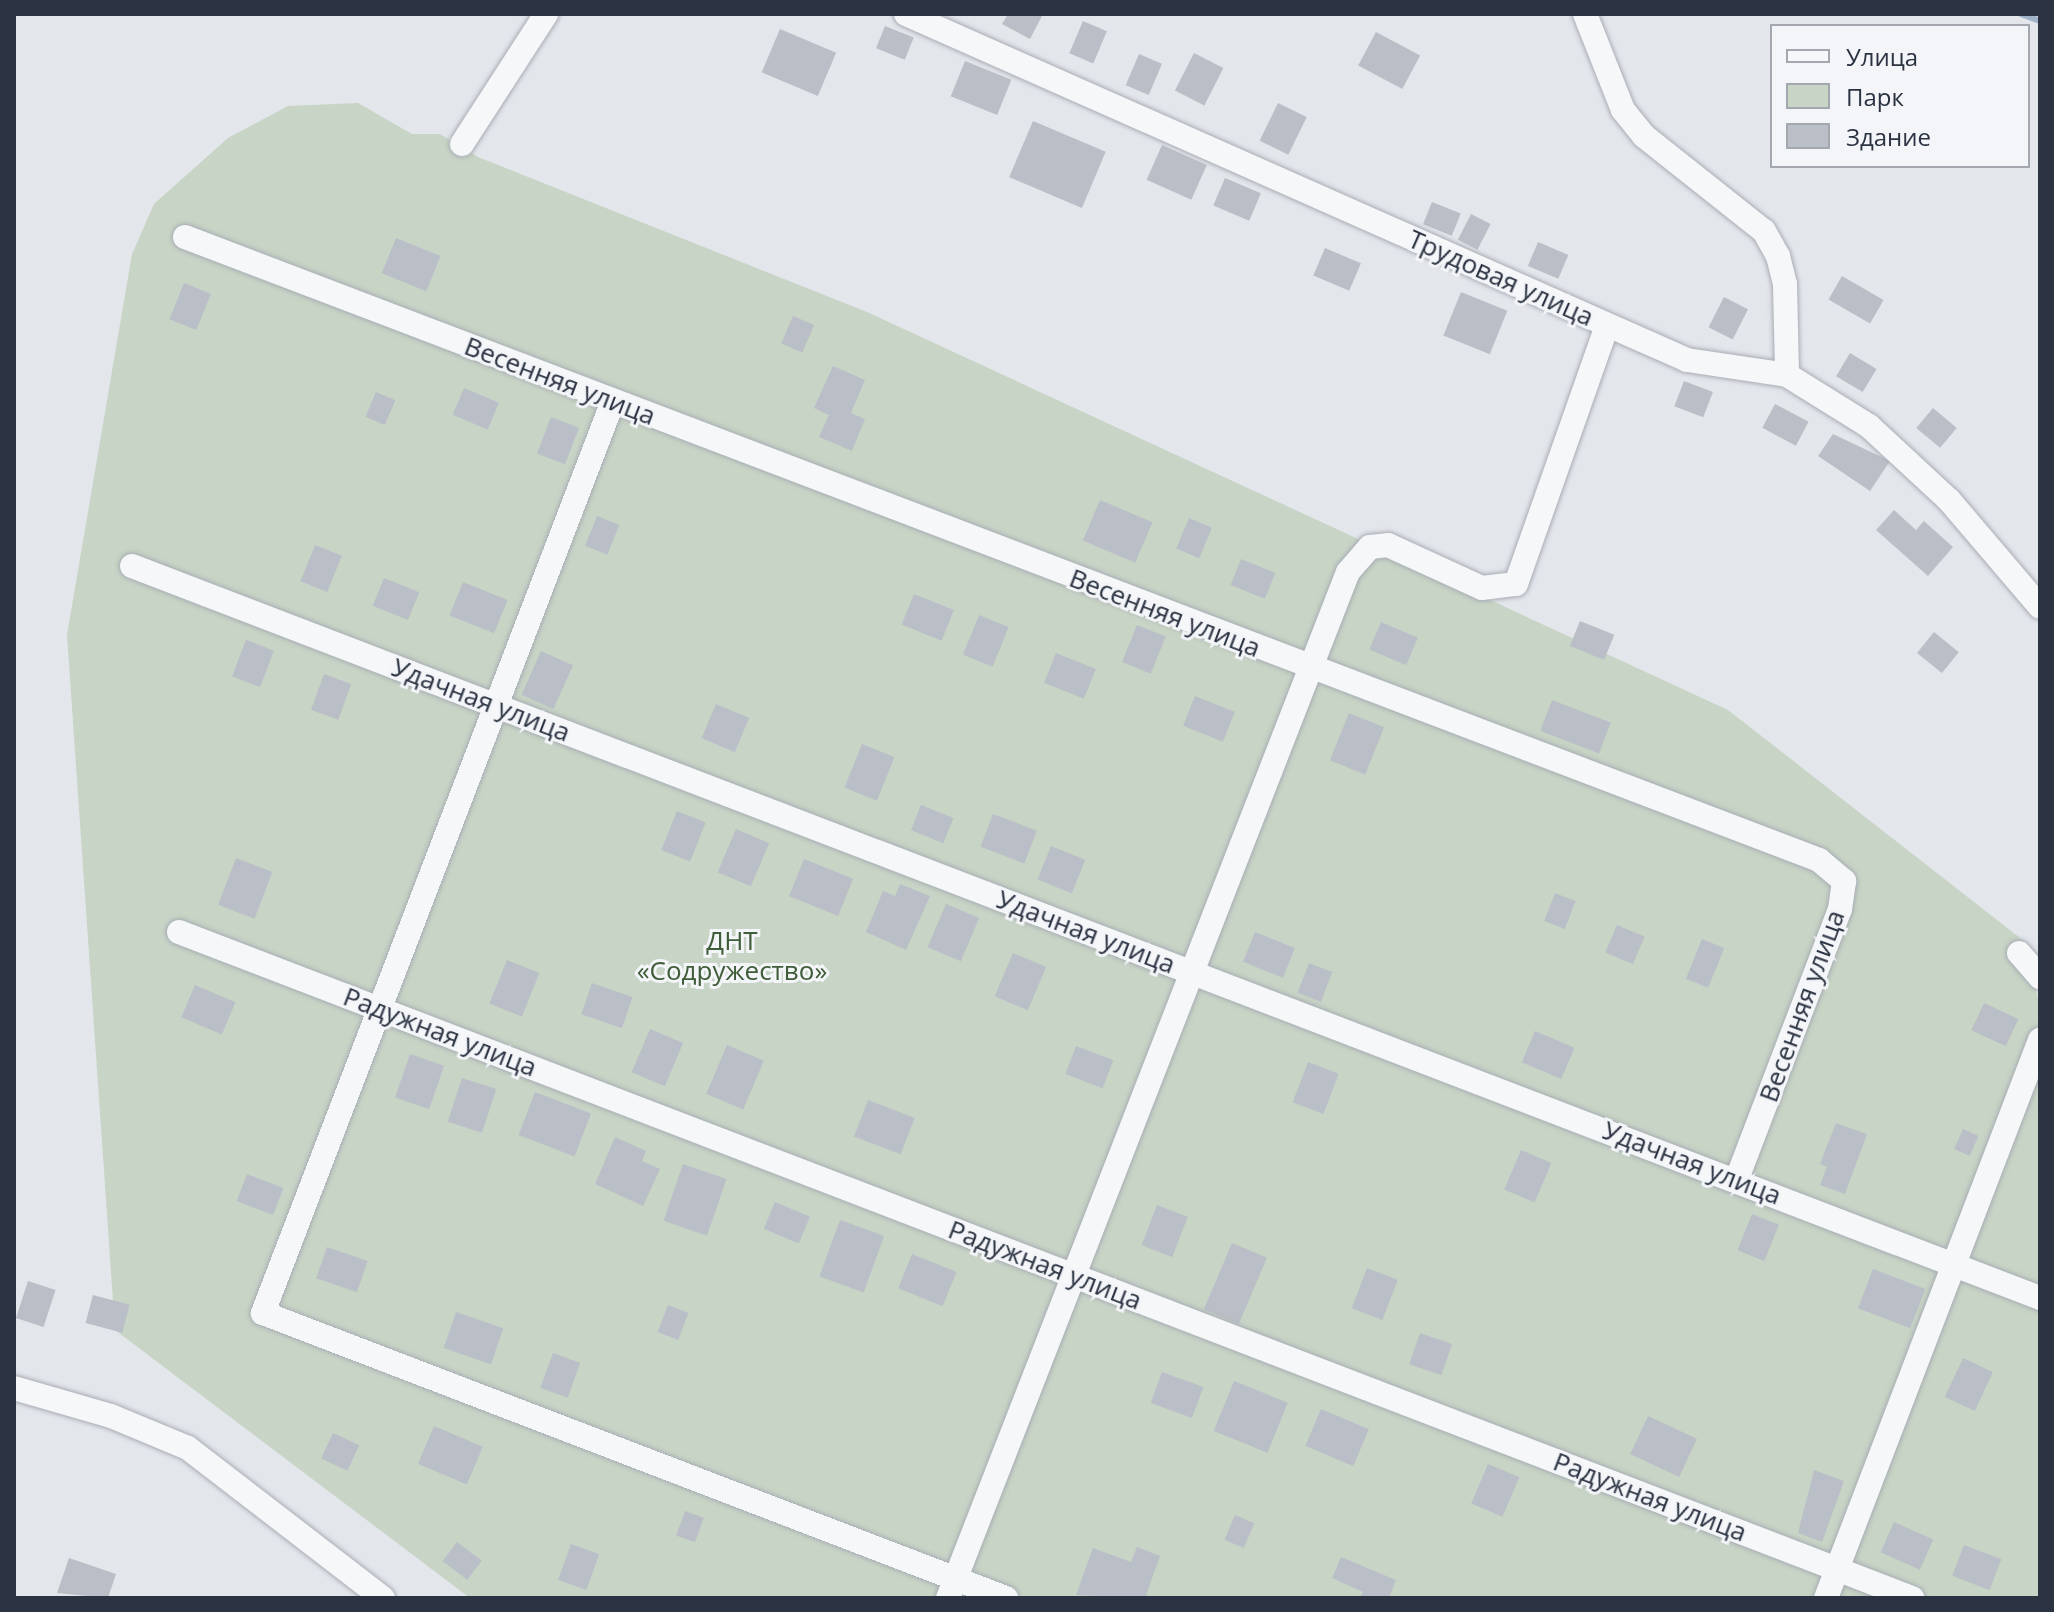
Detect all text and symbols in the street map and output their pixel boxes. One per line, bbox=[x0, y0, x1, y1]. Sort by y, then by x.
legend bbox=[1770, 24, 2030, 168]
text: Улица bbox=[1846, 40, 1918, 73]
text: Парк bbox=[1846, 80, 1904, 113]
text: Здание bbox=[1846, 120, 1931, 153]
street label: Трудовая улица bbox=[1404, 223, 1598, 333]
street label: Весенняя улица bbox=[460, 330, 660, 432]
street label: Весенняя улица bbox=[1065, 562, 1265, 664]
street label: Удачная улица bbox=[387, 652, 575, 748]
street label: Удачная улица bbox=[992, 884, 1180, 980]
street label: Весенняя улица bbox=[1753, 906, 1851, 1106]
park label: ДНТ «Содружество» bbox=[637, 925, 827, 986]
street label: Радужная улица bbox=[339, 981, 541, 1083]
street label: Удачная улица bbox=[1598, 1115, 1786, 1211]
street label: Радужная улица bbox=[944, 1214, 1146, 1316]
street label: Радужная улица bbox=[1549, 1446, 1751, 1548]

